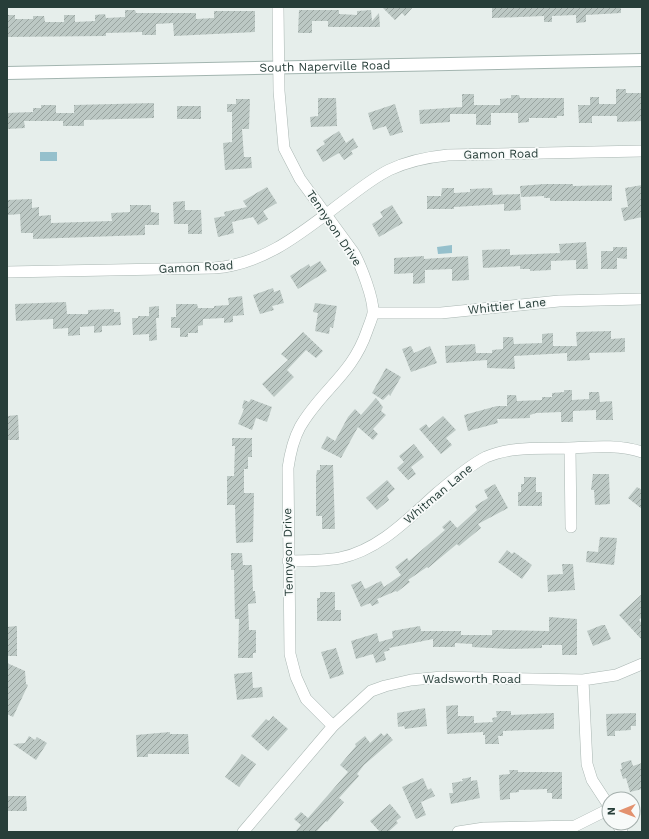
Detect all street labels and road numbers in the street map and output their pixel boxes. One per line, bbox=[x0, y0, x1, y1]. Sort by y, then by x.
street label: South Naperville Road bbox=[259, 58, 391, 75]
street label: Gamon Road bbox=[463, 146, 539, 162]
street label: Tennyson Drive bbox=[303, 187, 365, 269]
street label: Gamon Road bbox=[158, 258, 234, 276]
street label: Whittier Lane bbox=[467, 295, 547, 317]
street label: Whitman Lane bbox=[401, 461, 475, 527]
street label: Tennyson Drive bbox=[280, 508, 296, 596]
street label: Wadsworth Road bbox=[423, 672, 521, 686]

